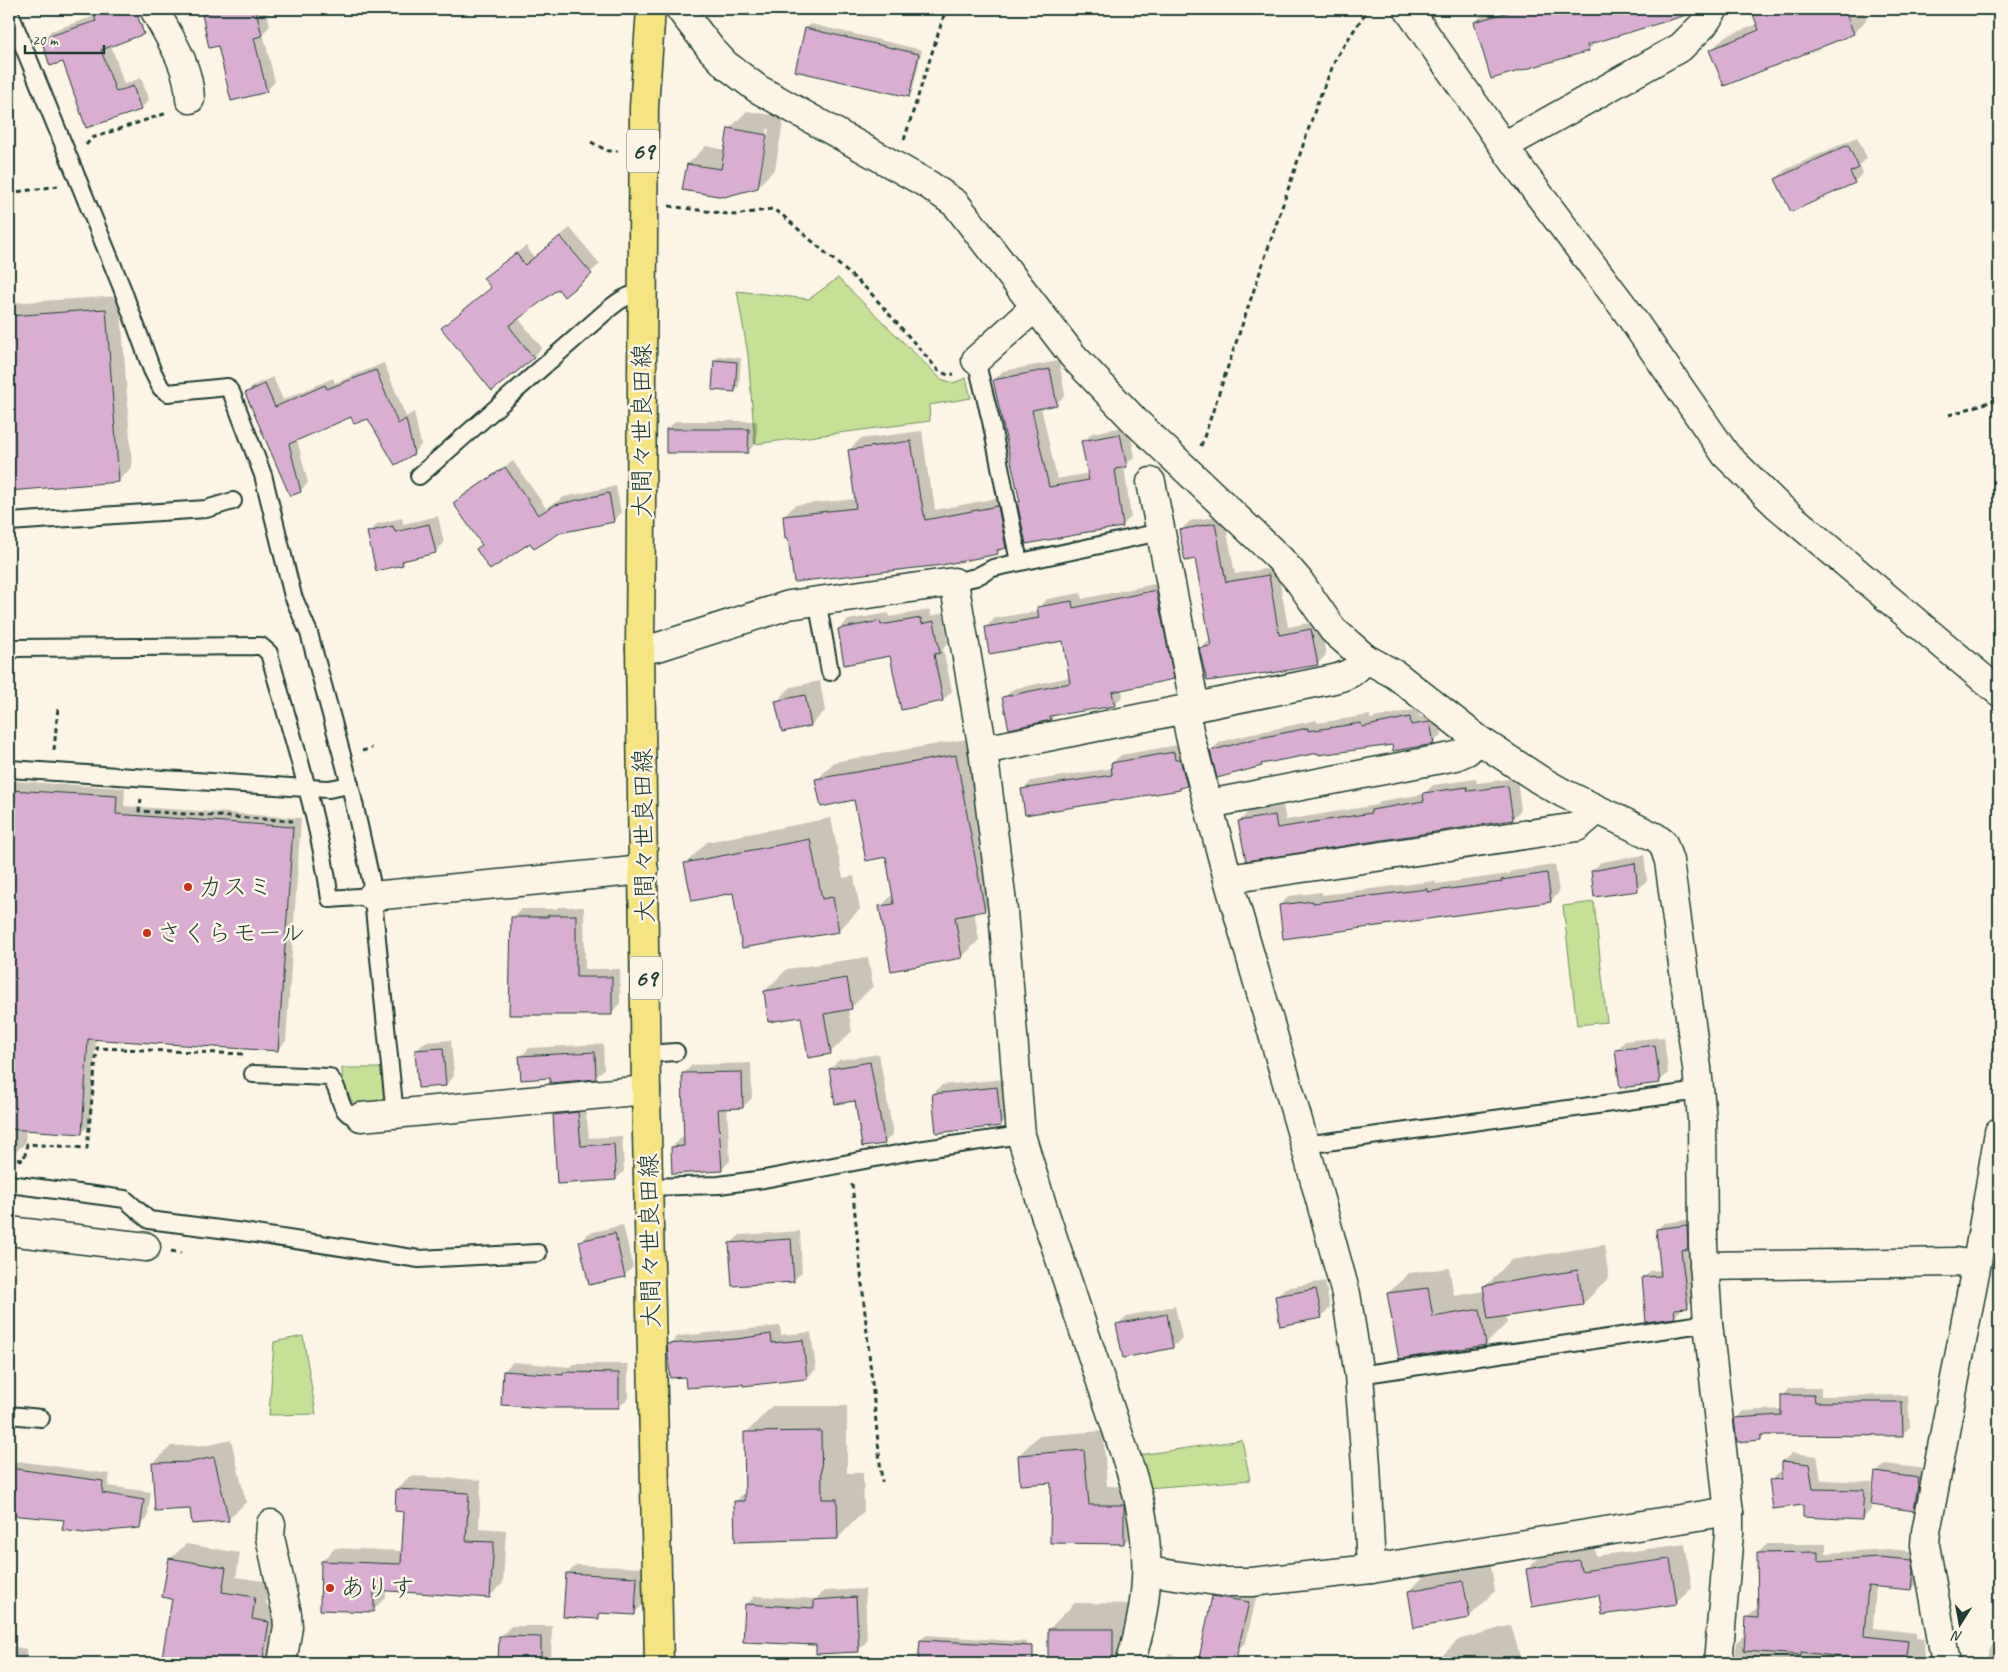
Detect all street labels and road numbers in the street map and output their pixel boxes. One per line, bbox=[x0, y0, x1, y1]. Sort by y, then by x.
road number: 69 bbox=[627, 130, 659, 172]
street label: 大間々世良田線 bbox=[626, 343, 658, 519]
street label: 大間々世良田線 bbox=[626, 748, 662, 924]
road number: 69 bbox=[630, 956, 662, 1000]
street label: 大間々世良田線 bbox=[632, 1153, 668, 1329]

